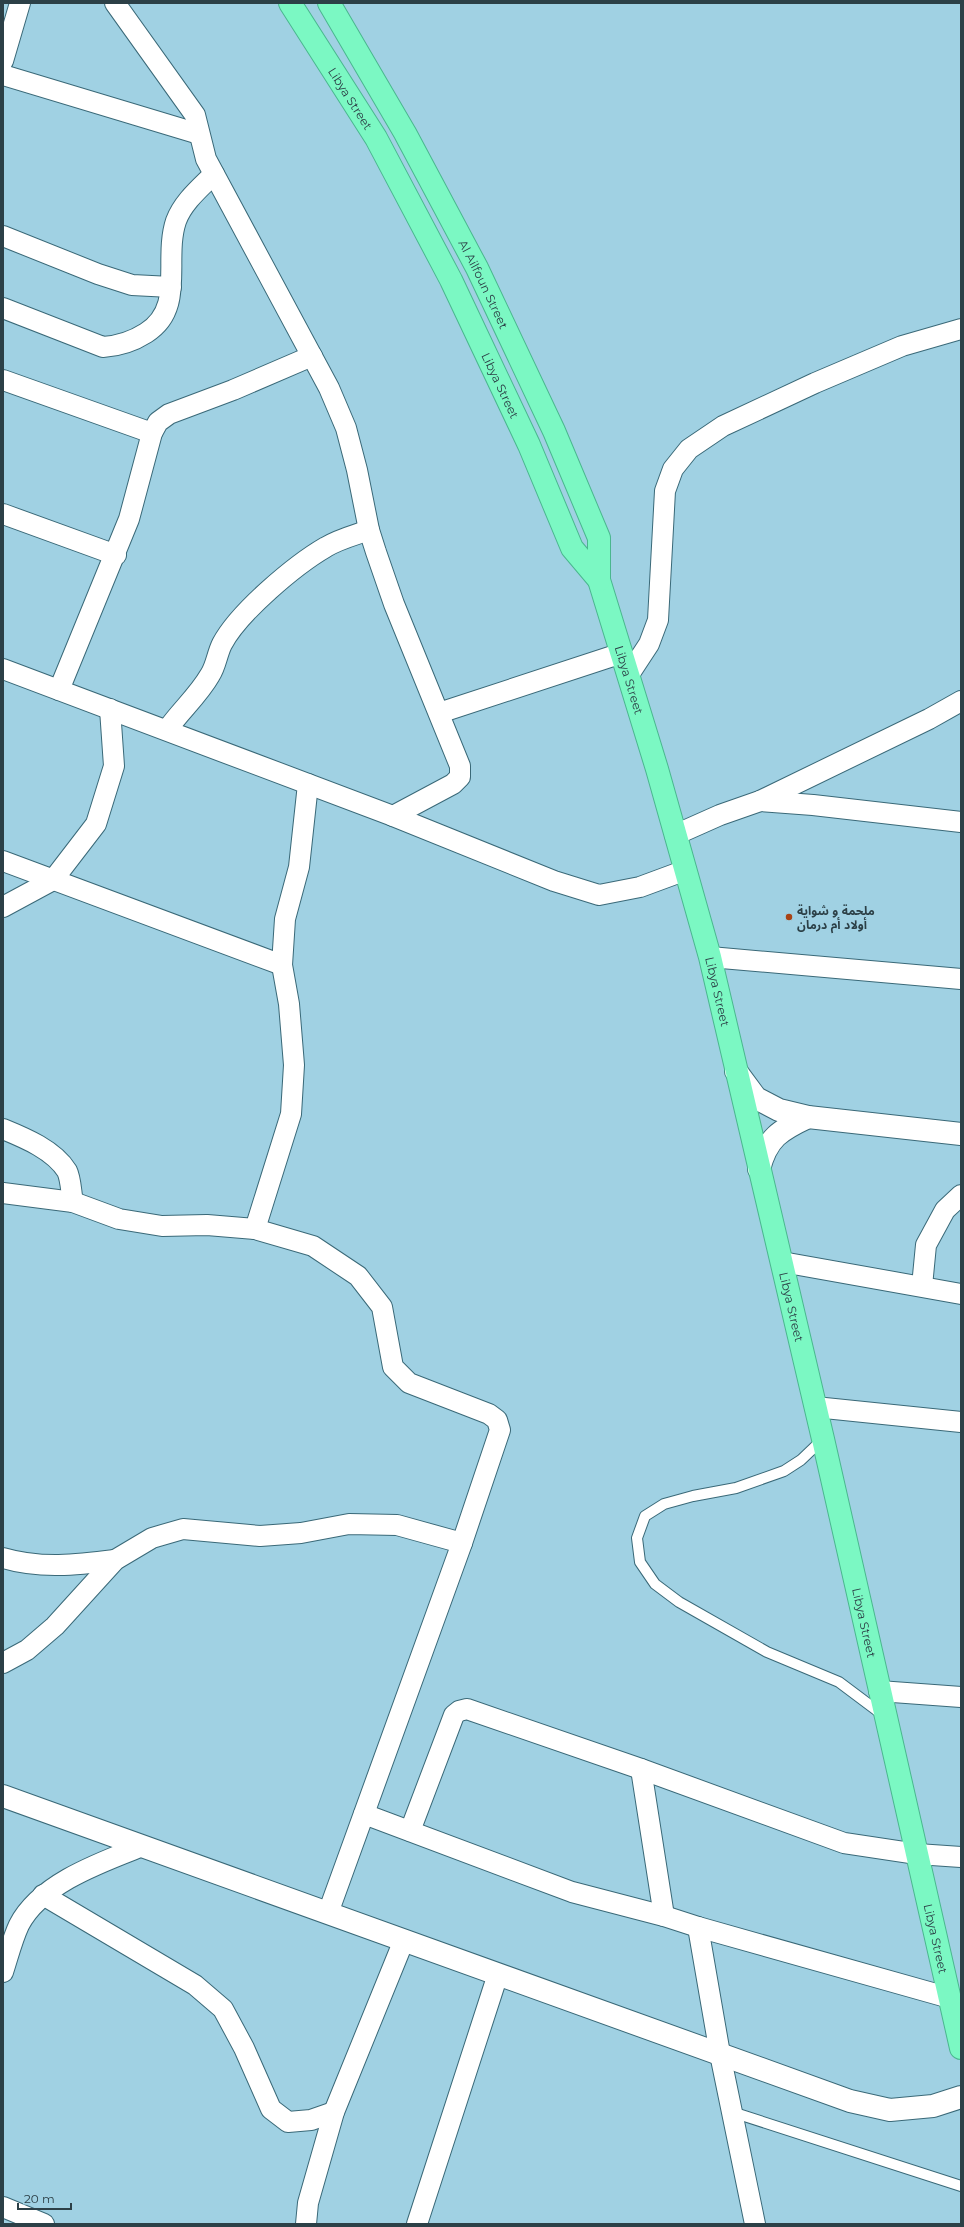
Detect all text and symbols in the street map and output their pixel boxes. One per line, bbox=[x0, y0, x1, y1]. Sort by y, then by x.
street label: Libya Street bbox=[325, 64, 376, 132]
street label: Al Ailfoun Street bbox=[456, 237, 512, 331]
street label: Libya Street bbox=[479, 350, 523, 421]
street label: Libya Street bbox=[612, 644, 647, 716]
place label: ملحمة و شواية أولاد أم درمان bbox=[797, 903, 875, 934]
marker: ملحمة و شواية أولاد أم درمان bbox=[784, 912, 794, 922]
street label: Libya Street bbox=[703, 955, 734, 1028]
street label: Libya Street bbox=[777, 1271, 807, 1343]
street label: Libya Street bbox=[849, 1586, 880, 1659]
street label: Libya Street bbox=[921, 1902, 951, 1975]
scale bar bbox=[18, 2185, 71, 2211]
text: 20 m bbox=[24, 2191, 55, 2206]

